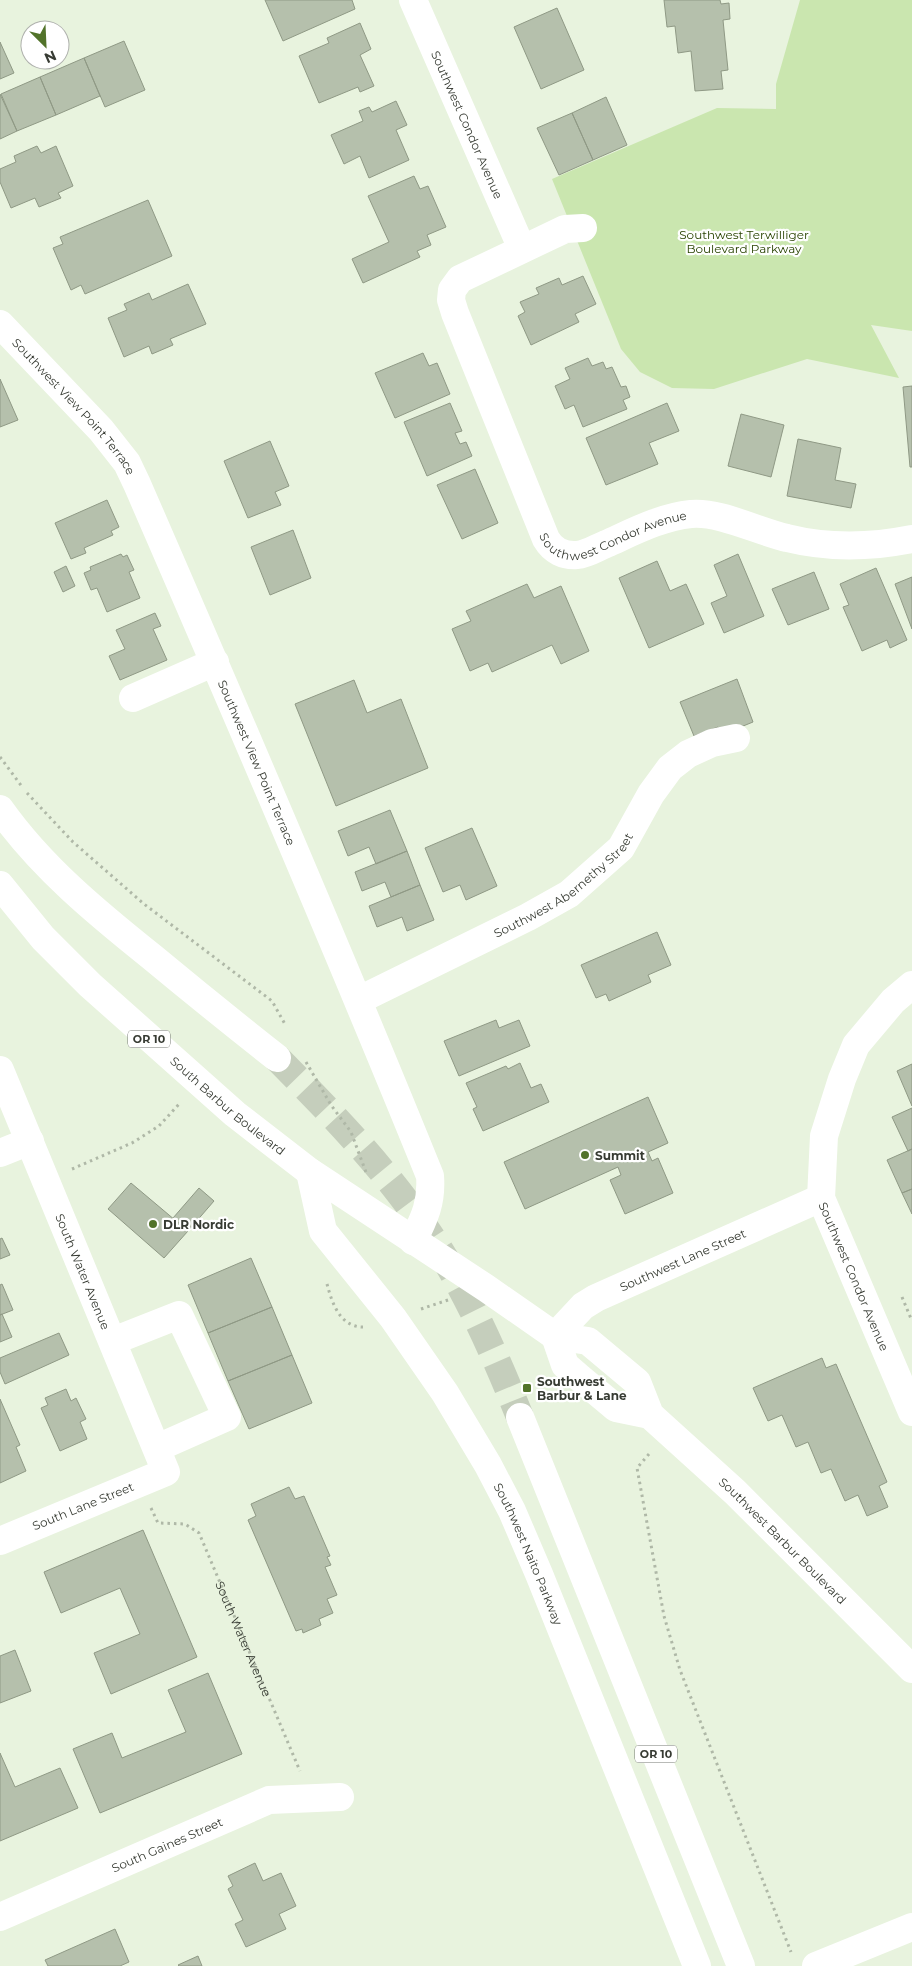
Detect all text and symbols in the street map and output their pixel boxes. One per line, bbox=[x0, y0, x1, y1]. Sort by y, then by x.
north arrow bbox=[20, 20, 70, 70]
text: N bbox=[41, 46, 59, 67]
street label: Southwest Condor Avenue bbox=[429, 48, 507, 201]
park label: Southwest Terwilliger Boulevard Parkway bbox=[679, 227, 809, 256]
street label: Southwest View Point Terrace bbox=[10, 335, 139, 477]
street label: Southwest Condor Avenue bbox=[537, 507, 688, 563]
street label: Southwest View Point Terrace bbox=[215, 677, 299, 848]
street label: Southwest Abernethy Street bbox=[491, 830, 636, 940]
road number: OR 10 bbox=[128, 1030, 170, 1048]
street label: South Barbur Boulevard bbox=[168, 1053, 289, 1158]
place label: Summit bbox=[595, 1148, 646, 1163]
marker: Summit bbox=[579, 1149, 591, 1161]
street label: Southwest Condor Avenue bbox=[816, 1200, 893, 1353]
street label: South Water Avenue bbox=[53, 1211, 114, 1332]
place label: DLR Nordic bbox=[163, 1217, 234, 1232]
marker: DLR Nordic bbox=[147, 1218, 159, 1230]
street label: Southwest Lane Street bbox=[617, 1225, 748, 1294]
place label: Southwest Barbur & Lane bbox=[537, 1374, 627, 1403]
marker: Southwest Barbur & Lane bbox=[521, 1382, 533, 1394]
street label: Southwest Barbur Boulevard bbox=[716, 1474, 850, 1607]
street label: South Lane Street bbox=[30, 1479, 136, 1533]
street label: Southwest Naito Parkway bbox=[491, 1480, 566, 1627]
street label: South Water Avenue bbox=[213, 1579, 275, 1699]
road number: OR 10 bbox=[635, 1746, 677, 1762]
street label: South Gaines Street bbox=[109, 1814, 225, 1875]

